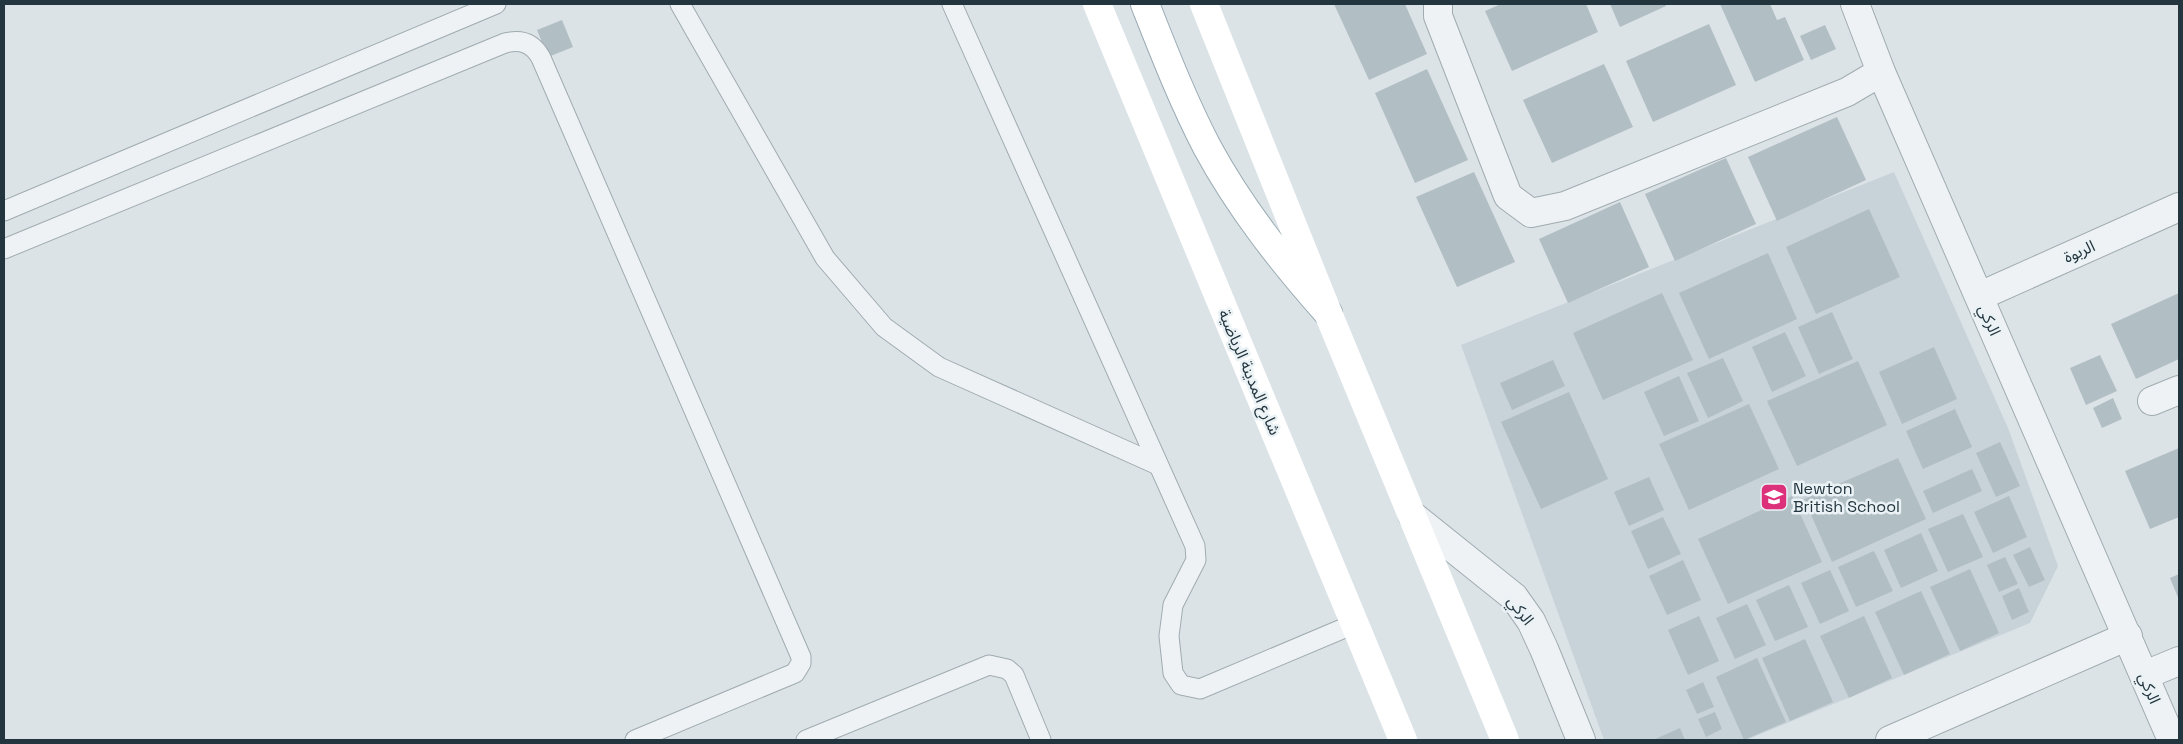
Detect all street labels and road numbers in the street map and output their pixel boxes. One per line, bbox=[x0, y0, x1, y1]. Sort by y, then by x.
street label: الربوة bbox=[2060, 235, 2098, 268]
street label: الركي bbox=[1972, 301, 2006, 340]
street label: شارع المدينة الرياضية bbox=[1212, 306, 1286, 439]
street label: الركي bbox=[1501, 591, 1539, 630]
street label: الركي bbox=[2132, 669, 2165, 708]

